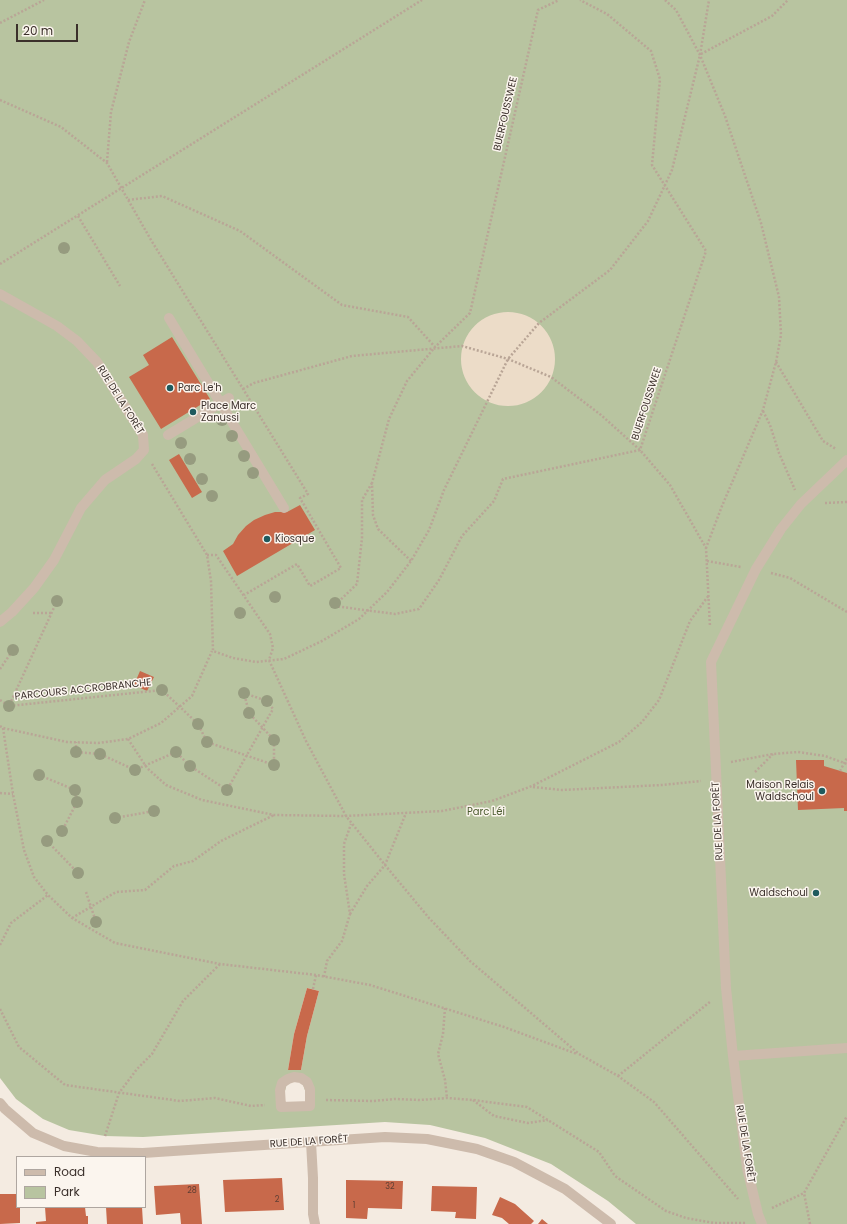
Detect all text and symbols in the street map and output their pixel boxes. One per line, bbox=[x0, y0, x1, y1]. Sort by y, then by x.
scale bar bbox=[18, 16, 80, 42]
text: 20 m bbox=[23, 22, 53, 39]
street label: BUERFOUSSWEE bbox=[492, 76, 520, 152]
street label: RUE DE LA FORÊT bbox=[94, 363, 146, 437]
street label: BUERFOUSSWEE bbox=[630, 366, 664, 442]
place label: Parc Le'h bbox=[178, 382, 222, 394]
marker: Parc Le'h bbox=[165, 383, 175, 393]
place label: Place Marc Zanussi bbox=[201, 400, 256, 424]
marker: Place Marc Zanussi bbox=[188, 407, 198, 417]
place label: Kiosque bbox=[275, 533, 314, 545]
marker: Kiosque bbox=[262, 534, 272, 544]
street label: PARCOURS ACCROBRANCHE bbox=[14, 677, 152, 703]
place label: Maison Relais Waldschoul bbox=[746, 779, 814, 802]
street label: RUE DE LA FORÊT bbox=[710, 781, 726, 861]
marker: Maison Relais Waldschoul bbox=[817, 786, 827, 796]
park label: Parc Léi bbox=[467, 806, 505, 818]
place label: Waldschoul bbox=[749, 887, 808, 899]
marker: Waldschoul bbox=[811, 888, 821, 898]
street label: RUE DE LA FORÊT bbox=[733, 1104, 757, 1184]
street label: RUE DE LA FORÊT bbox=[269, 1133, 349, 1151]
legend bbox=[16, 1156, 146, 1208]
text: Road bbox=[54, 1163, 85, 1180]
house number: 32 bbox=[385, 1182, 395, 1192]
text: Park bbox=[54, 1183, 80, 1200]
house number: 28 bbox=[187, 1186, 197, 1196]
house number: 2 bbox=[275, 1195, 279, 1205]
house number: 1 bbox=[353, 1201, 355, 1211]

